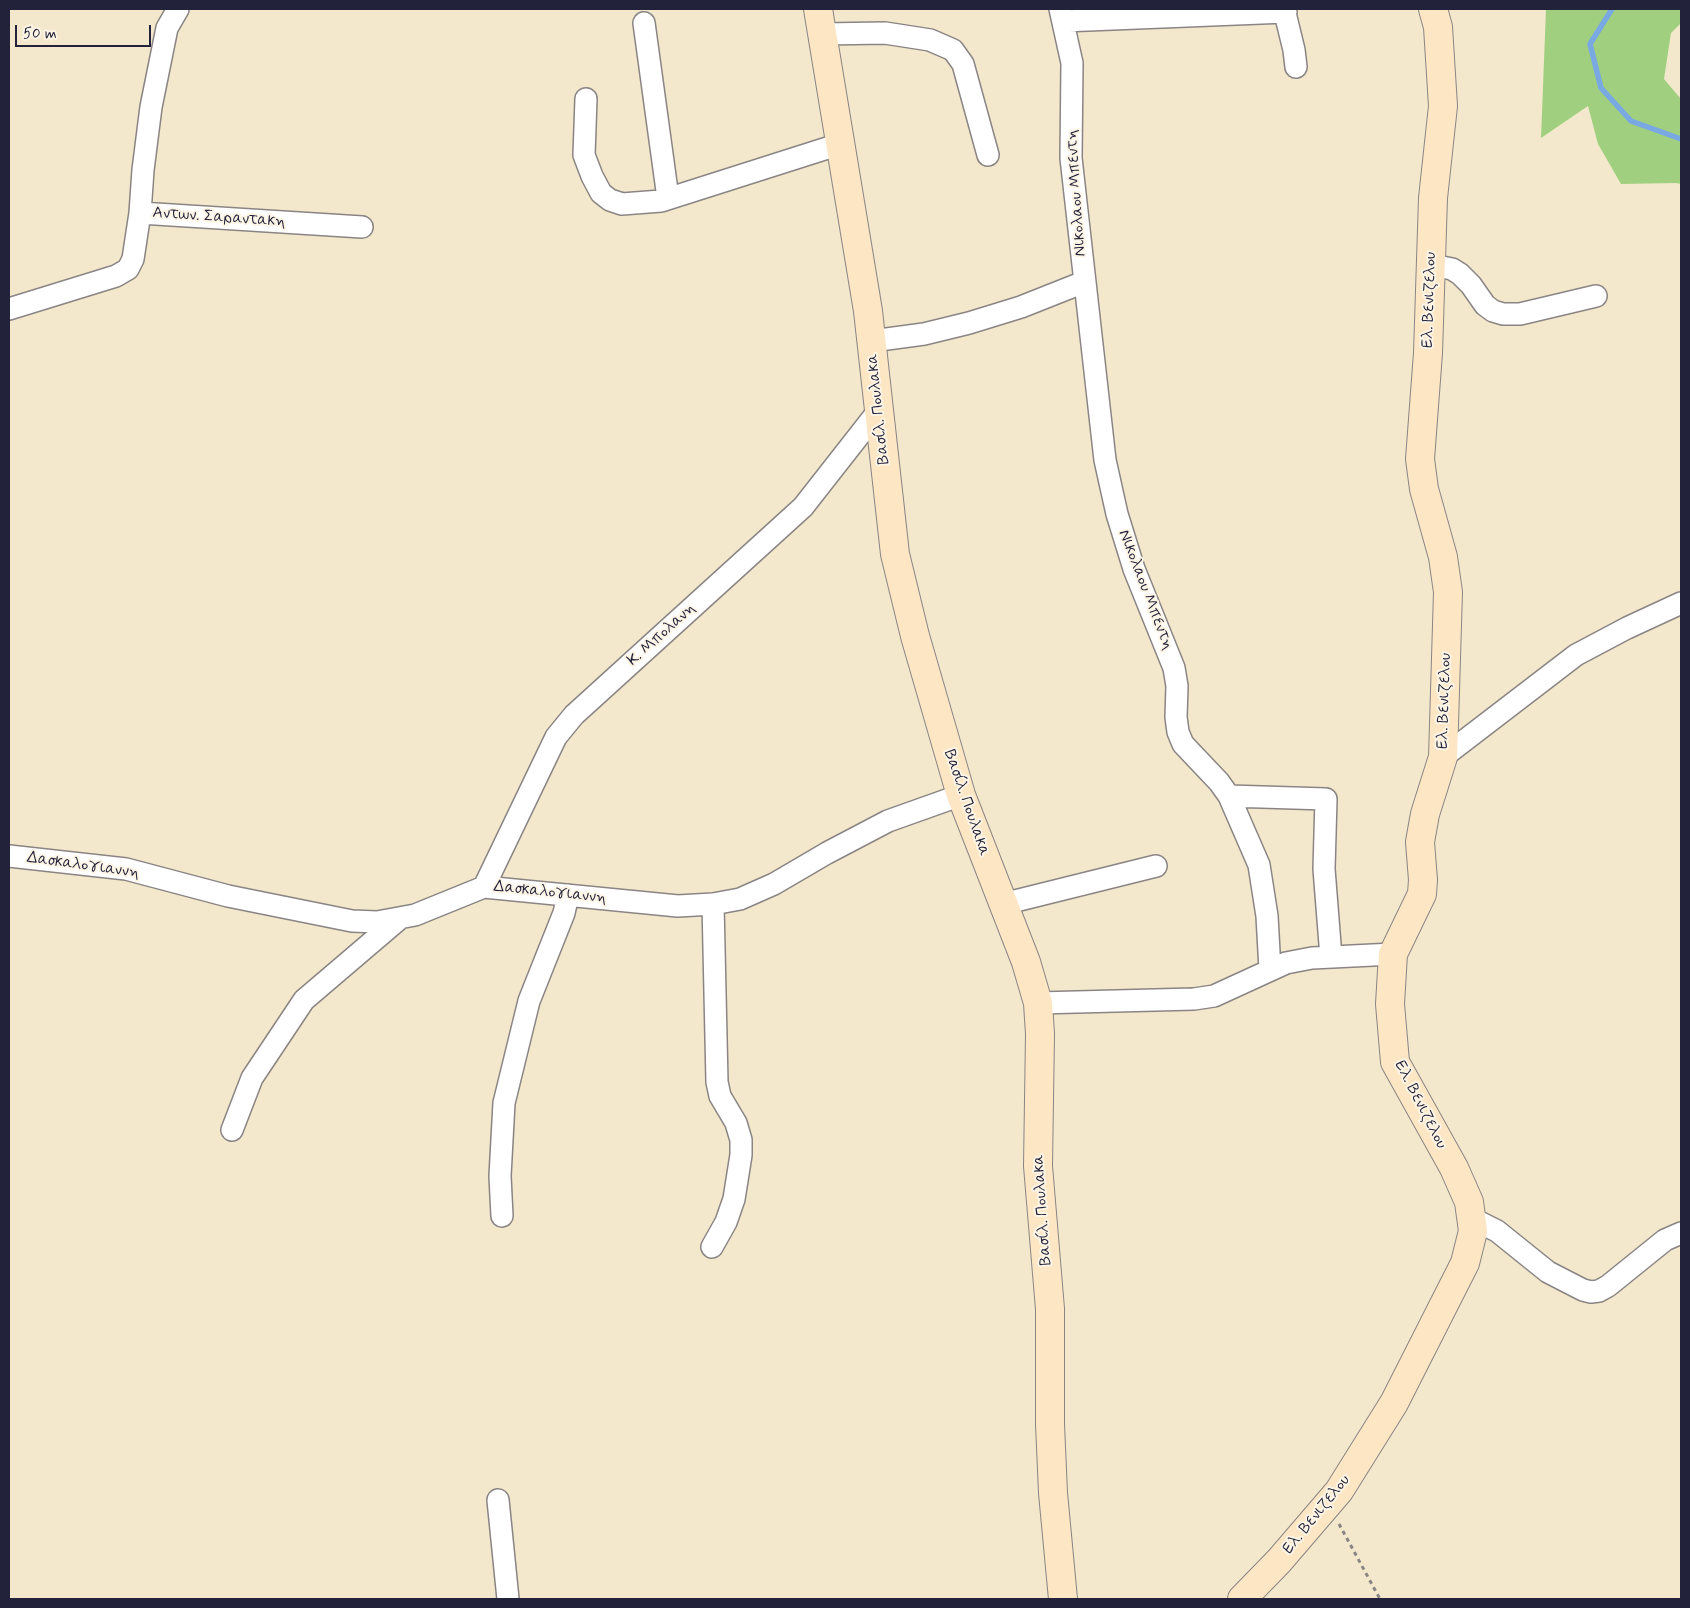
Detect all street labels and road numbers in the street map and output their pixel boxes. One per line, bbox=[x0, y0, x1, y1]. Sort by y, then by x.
street label: Νικολαου Μπεντη bbox=[1063, 129, 1091, 257]
street label: Αντων. Σαραντακη bbox=[152, 204, 286, 232]
street label: Ελ. Βενιζελου bbox=[1419, 251, 1441, 349]
street label: Βασίλ. Πουλακα bbox=[864, 353, 894, 465]
street label: Νικολαου Μπεντη bbox=[1113, 527, 1177, 653]
street label: Κ. Μπολανη bbox=[624, 599, 700, 671]
street label: Ελ. Βενιζελου bbox=[1434, 652, 1456, 750]
street label: Βασίλ. Πουλακα bbox=[939, 747, 993, 859]
street label: Δασκαλογιαννη bbox=[26, 849, 140, 883]
street label: Δασκαλογιαννη bbox=[493, 878, 607, 908]
street label: Ελ. Βενιζελου bbox=[1390, 1058, 1450, 1152]
street label: Βασίλ. Πουλακα bbox=[1030, 1154, 1056, 1266]
street label: Ελ. Βενιζελου bbox=[1279, 1471, 1355, 1559]

